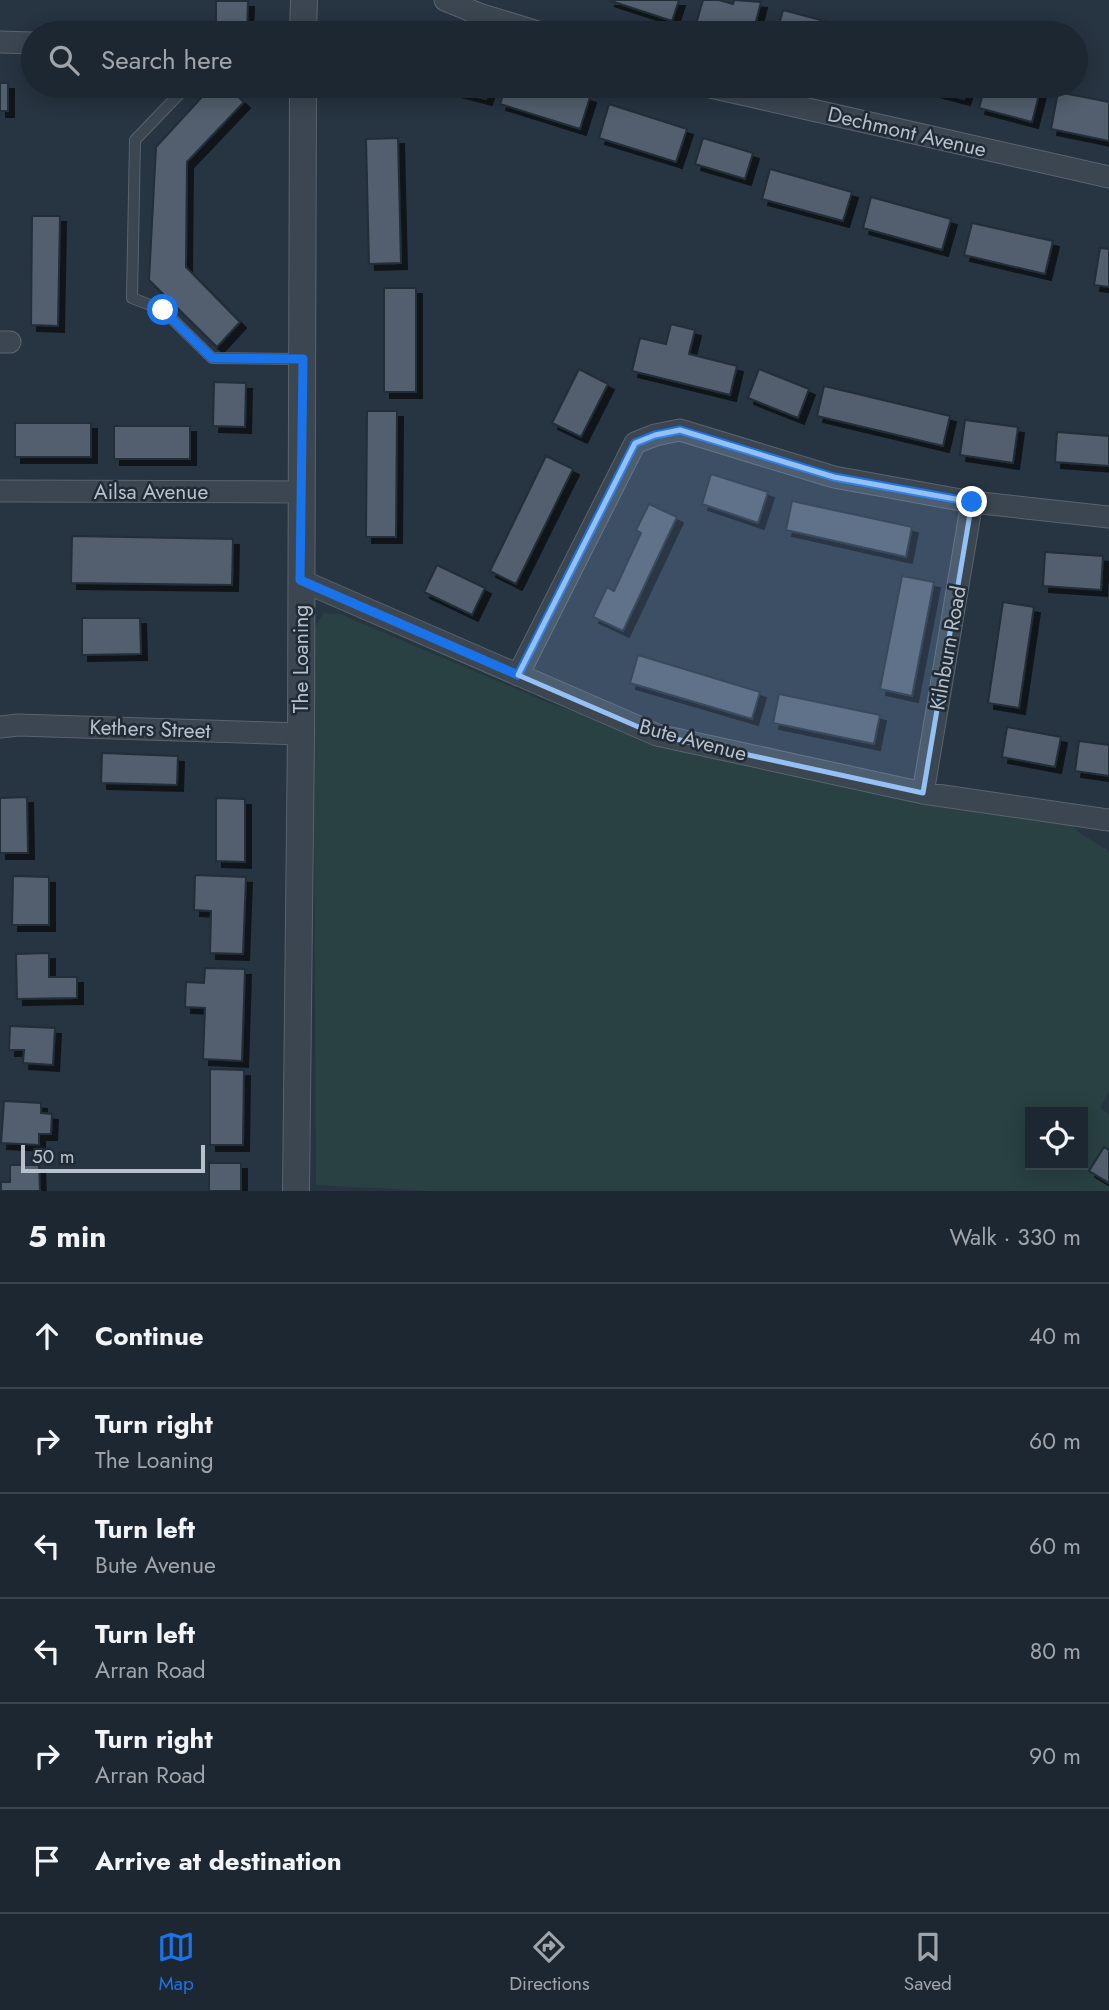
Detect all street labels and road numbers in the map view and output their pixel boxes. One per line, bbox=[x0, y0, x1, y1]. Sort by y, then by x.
street label: Dechmont Avenue bbox=[825, 99, 989, 165]
street label: Ailsa Avenue bbox=[94, 477, 208, 507]
street label: Kilnburn Road bbox=[922, 583, 974, 713]
street label: The Loaning bbox=[286, 605, 316, 713]
street label: Bute Avenue bbox=[636, 711, 750, 769]
street label: Kethers Street bbox=[89, 712, 211, 746]

